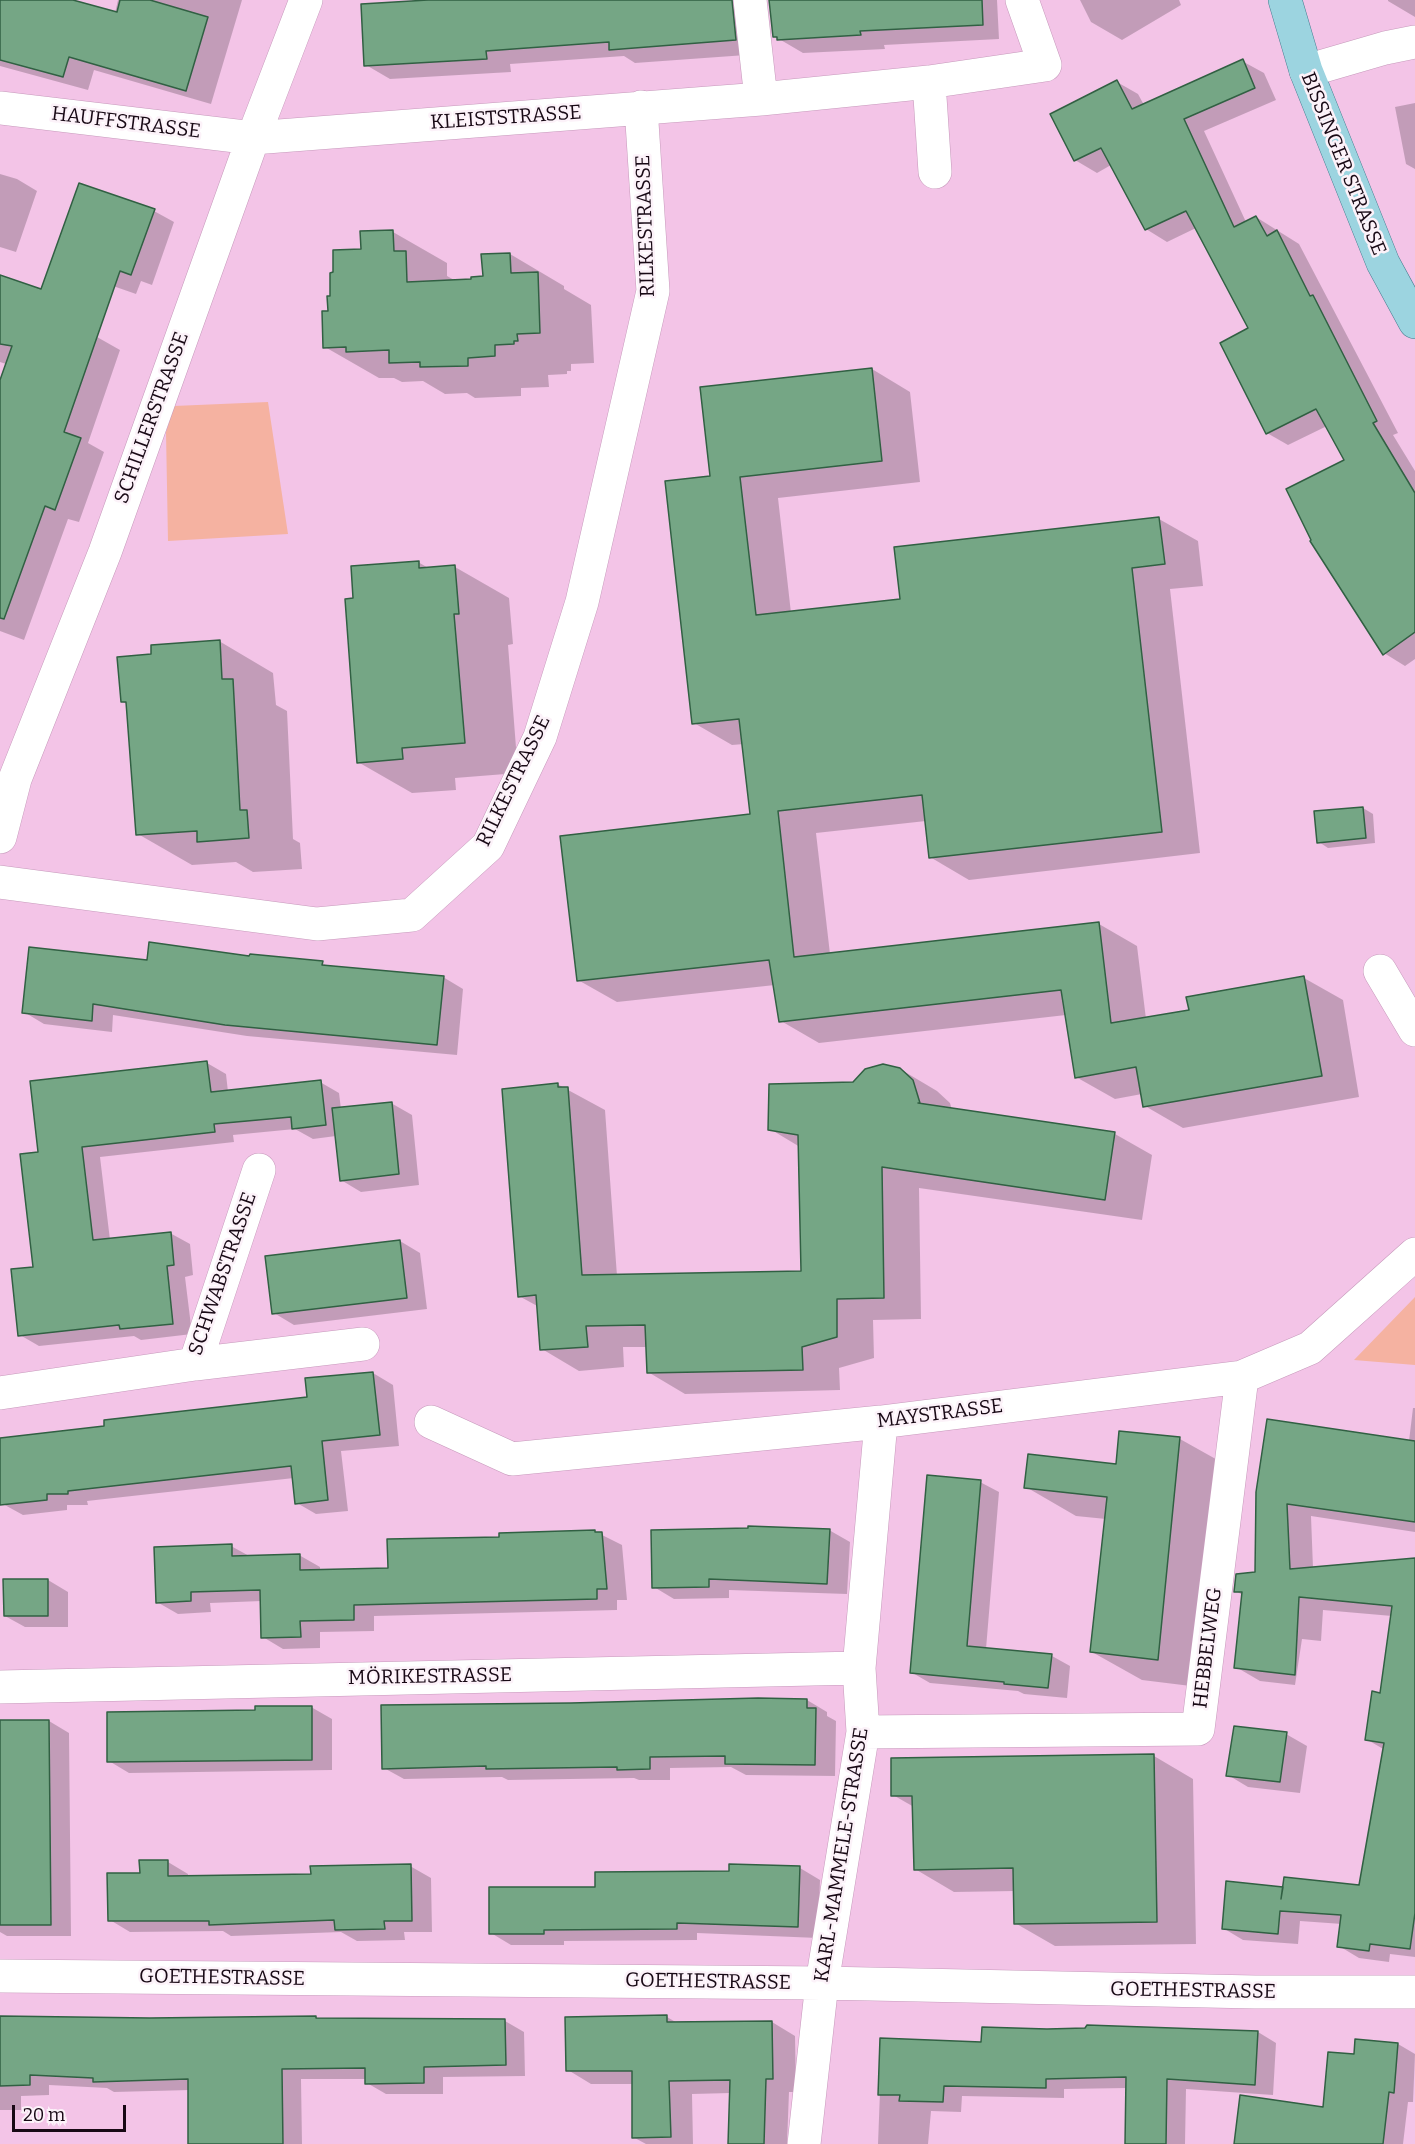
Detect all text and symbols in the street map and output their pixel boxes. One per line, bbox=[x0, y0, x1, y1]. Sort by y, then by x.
street label: BISSINGER STRASSE bbox=[1295, 69, 1391, 259]
street label: KLEISTSTRASSE bbox=[430, 101, 582, 135]
street label: HAUFFSTRASSE bbox=[50, 102, 202, 144]
street label: RILKESTRASSE bbox=[632, 154, 660, 298]
street label: SCHILLERSTRASSE bbox=[110, 329, 194, 507]
street label: RILKESTRASSE bbox=[472, 712, 556, 850]
street label: SCHWABSTRASSE bbox=[184, 1189, 262, 1359]
street label: MAYSTRASSE bbox=[876, 1394, 1004, 1434]
street label: HEBBELWEG bbox=[1189, 1586, 1227, 1710]
street label: MÖRIKESTRASSE bbox=[348, 1664, 512, 1690]
street label: KARL-MAMMELE-STRASSE bbox=[810, 1726, 874, 1984]
street label: GOETHESTRASSE bbox=[139, 1965, 305, 1991]
street label: GOETHESTRASSE bbox=[625, 1969, 791, 1995]
street label: GOETHESTRASSE bbox=[1110, 1978, 1276, 2004]
scale bar bbox=[15, 2093, 129, 2131]
text: 20 m bbox=[23, 2104, 65, 2126]

